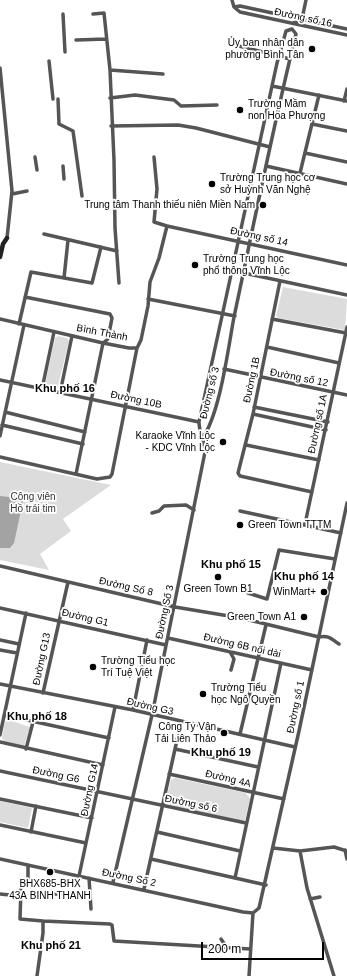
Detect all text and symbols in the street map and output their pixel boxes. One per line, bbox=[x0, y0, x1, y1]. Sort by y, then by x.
street label: Đường số 16 bbox=[273, 6, 333, 30]
place label: Ủy ban nhân dân phường Bình Tân bbox=[225, 37, 304, 60]
marker: Ủy ban nhân dân phường Bình Tân bbox=[307, 44, 317, 54]
place label: Trường Mầm non Hoa Phượng bbox=[248, 98, 325, 122]
marker: Trường Mầm non Hoa Phượng bbox=[235, 105, 245, 115]
place label: Trường Trung học cơ sở Huỳnh Văn Nghệ bbox=[220, 172, 315, 196]
marker: Trường Trung học cơ sở Huỳnh Văn Nghệ bbox=[207, 179, 217, 189]
place label: Trung tâm Thanh thiếu niên Miền Nam bbox=[84, 199, 255, 211]
marker: Trung tâm Thanh thiếu niên Miền Nam bbox=[258, 200, 268, 210]
street label: Đường số 14 bbox=[229, 225, 289, 249]
place label: Trường Trung học phổ thông Vĩnh Lộc bbox=[203, 253, 290, 276]
marker: Trường Trung học phổ thông Vĩnh Lộc bbox=[190, 260, 200, 270]
street label: Bình Thành bbox=[75, 322, 129, 344]
street label: Đường 1B bbox=[241, 356, 263, 404]
street label: Đường số 3 bbox=[198, 366, 222, 420]
street label: Đường số 12 bbox=[269, 366, 329, 390]
district label: Khu phố 16 bbox=[35, 382, 95, 396]
street label: Đường 10B bbox=[109, 389, 163, 411]
street label: Đường số 1A bbox=[306, 393, 330, 455]
place label: Karaoke Vĩnh Lộc - KDC Vĩnh Lộc bbox=[136, 430, 215, 454]
marker: Karaoke Vĩnh Lộc - KDC Vĩnh Lộc bbox=[218, 437, 228, 447]
park label: Công viên Hồ trái tim bbox=[10, 491, 56, 514]
place label: Green Town TTTM bbox=[248, 519, 331, 531]
marker: Green Town TTTM bbox=[235, 520, 245, 530]
district label: Khu phố 15 bbox=[201, 558, 261, 572]
district label: Khu phố 14 bbox=[274, 570, 334, 584]
marker: Green Town B1 bbox=[213, 572, 223, 582]
street label: Đường Số 8 bbox=[98, 575, 154, 599]
place label: Green Town B1 bbox=[184, 583, 252, 595]
street label: Đường Số 3 bbox=[153, 584, 177, 640]
place label: WinMart+ bbox=[273, 586, 316, 598]
marker: WinMart+ bbox=[319, 587, 329, 597]
street label: Đường G1 bbox=[60, 607, 110, 629]
place label: Green Town A1 bbox=[227, 611, 296, 623]
marker: Green Town A1 bbox=[299, 612, 309, 622]
street label: Đường 6B nối dài bbox=[202, 631, 282, 661]
street label: Đường G13 bbox=[31, 632, 53, 686]
place label: Trường Tiểu học Trí Tuệ Việt bbox=[101, 655, 175, 678]
marker: Trường Tiểu học Trí Tuệ Việt bbox=[88, 662, 98, 672]
street label: Đường số 1 bbox=[285, 680, 307, 734]
place label: Trường Tiểu học Ngô Quyền bbox=[211, 682, 280, 706]
marker: Trường Tiểu học Ngô Quyền bbox=[198, 689, 208, 699]
street label: Đường G3 bbox=[125, 696, 175, 718]
district label: Khu phố 18 bbox=[7, 710, 67, 724]
place label: Công Ty Vận Tải Liên Thảo bbox=[155, 721, 216, 744]
marker: Công Ty Vận Tải Liên Thảo bbox=[219, 728, 229, 738]
district label: Khu phố 19 bbox=[191, 746, 251, 760]
street label: Đường G14 bbox=[79, 763, 101, 817]
street label: Đường G6 bbox=[31, 764, 81, 786]
street label: Đường 4A bbox=[204, 768, 252, 790]
street label: Đường số 6 bbox=[164, 793, 218, 815]
street label: Đường Số 2 bbox=[101, 866, 157, 890]
marker: BHX685-BHX 43A BINH THANH bbox=[45, 867, 55, 877]
place label: BHX685-BHX 43A BINH THANH bbox=[9, 878, 91, 902]
scale bar bbox=[203, 934, 326, 960]
district label: Khu phố 21 bbox=[21, 939, 81, 953]
text: 200 m bbox=[208, 942, 241, 956]

